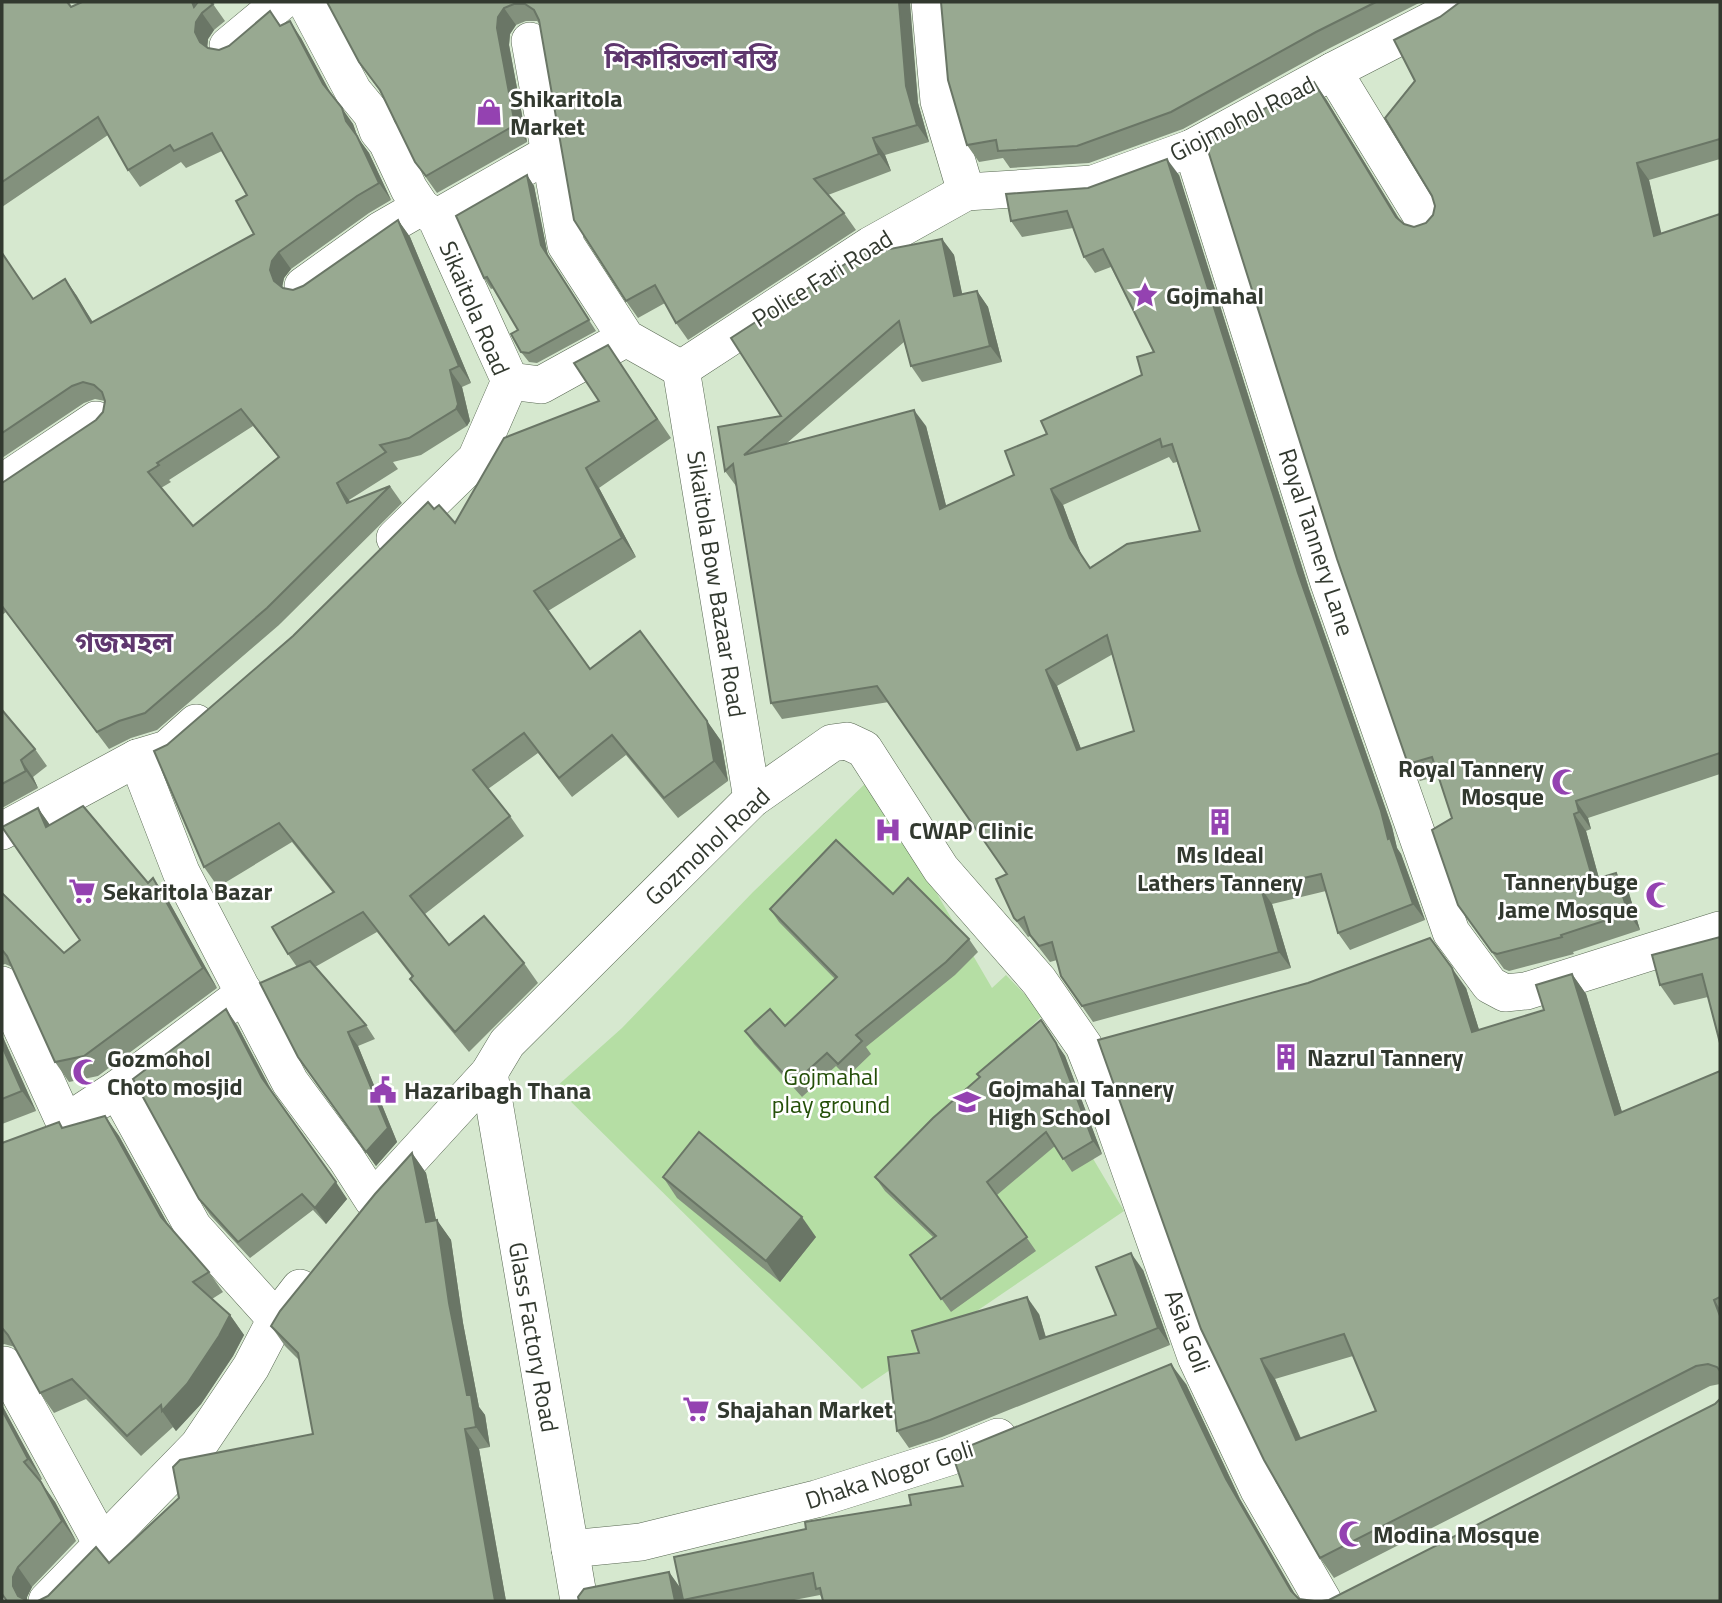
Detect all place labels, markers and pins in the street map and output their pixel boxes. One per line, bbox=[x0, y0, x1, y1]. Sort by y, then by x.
place label: Shikaritola Market bbox=[510, 80, 623, 144]
shop icon: Shikaritola Market bbox=[474, 97, 504, 127]
place label: Gojmahal bbox=[1166, 277, 1264, 313]
place icon: Gojmahal bbox=[1130, 280, 1160, 310]
place label: Royal Tannery Mosque bbox=[1398, 750, 1544, 814]
mosque icon: Royal Tannery Mosque bbox=[1550, 767, 1580, 797]
building icon: Ms Ideal Lathers Tannery bbox=[1205, 807, 1235, 837]
place label: CWAP Clinic bbox=[909, 812, 1034, 848]
hospital icon: CWAP Clinic bbox=[873, 815, 903, 845]
place label: Ms Ideal Lathers Tannery bbox=[1137, 836, 1303, 900]
place label: Tannerybuge Jame Mosque bbox=[1498, 863, 1638, 927]
place label: Sekaritola Bazar bbox=[103, 873, 273, 909]
supermarket icon: Sekaritola Bazar bbox=[67, 876, 97, 906]
mosque icon: Tannerybuge Jame Mosque bbox=[1644, 880, 1674, 910]
place label: Nazrul Tannery bbox=[1307, 1039, 1464, 1075]
place label: Gozmohol Choto mosjid bbox=[107, 1040, 243, 1104]
building icon: Nazrul Tannery bbox=[1271, 1042, 1301, 1072]
mosque icon: Gozmohol Choto mosjid bbox=[71, 1057, 101, 1087]
place label: Gojmahal Tannery High School bbox=[988, 1070, 1174, 1134]
place label: Hazaribagh Thana bbox=[404, 1072, 591, 1108]
public building icon: Hazaribagh Thana bbox=[368, 1075, 398, 1105]
school or university icon: Gojmahal Tannery High School bbox=[952, 1087, 982, 1117]
place label: Shajahan Market bbox=[717, 1391, 893, 1427]
supermarket icon: Shajahan Market bbox=[681, 1394, 711, 1424]
place label: Modina Mosque bbox=[1373, 1516, 1540, 1552]
mosque icon: Modina Mosque bbox=[1337, 1519, 1367, 1549]

